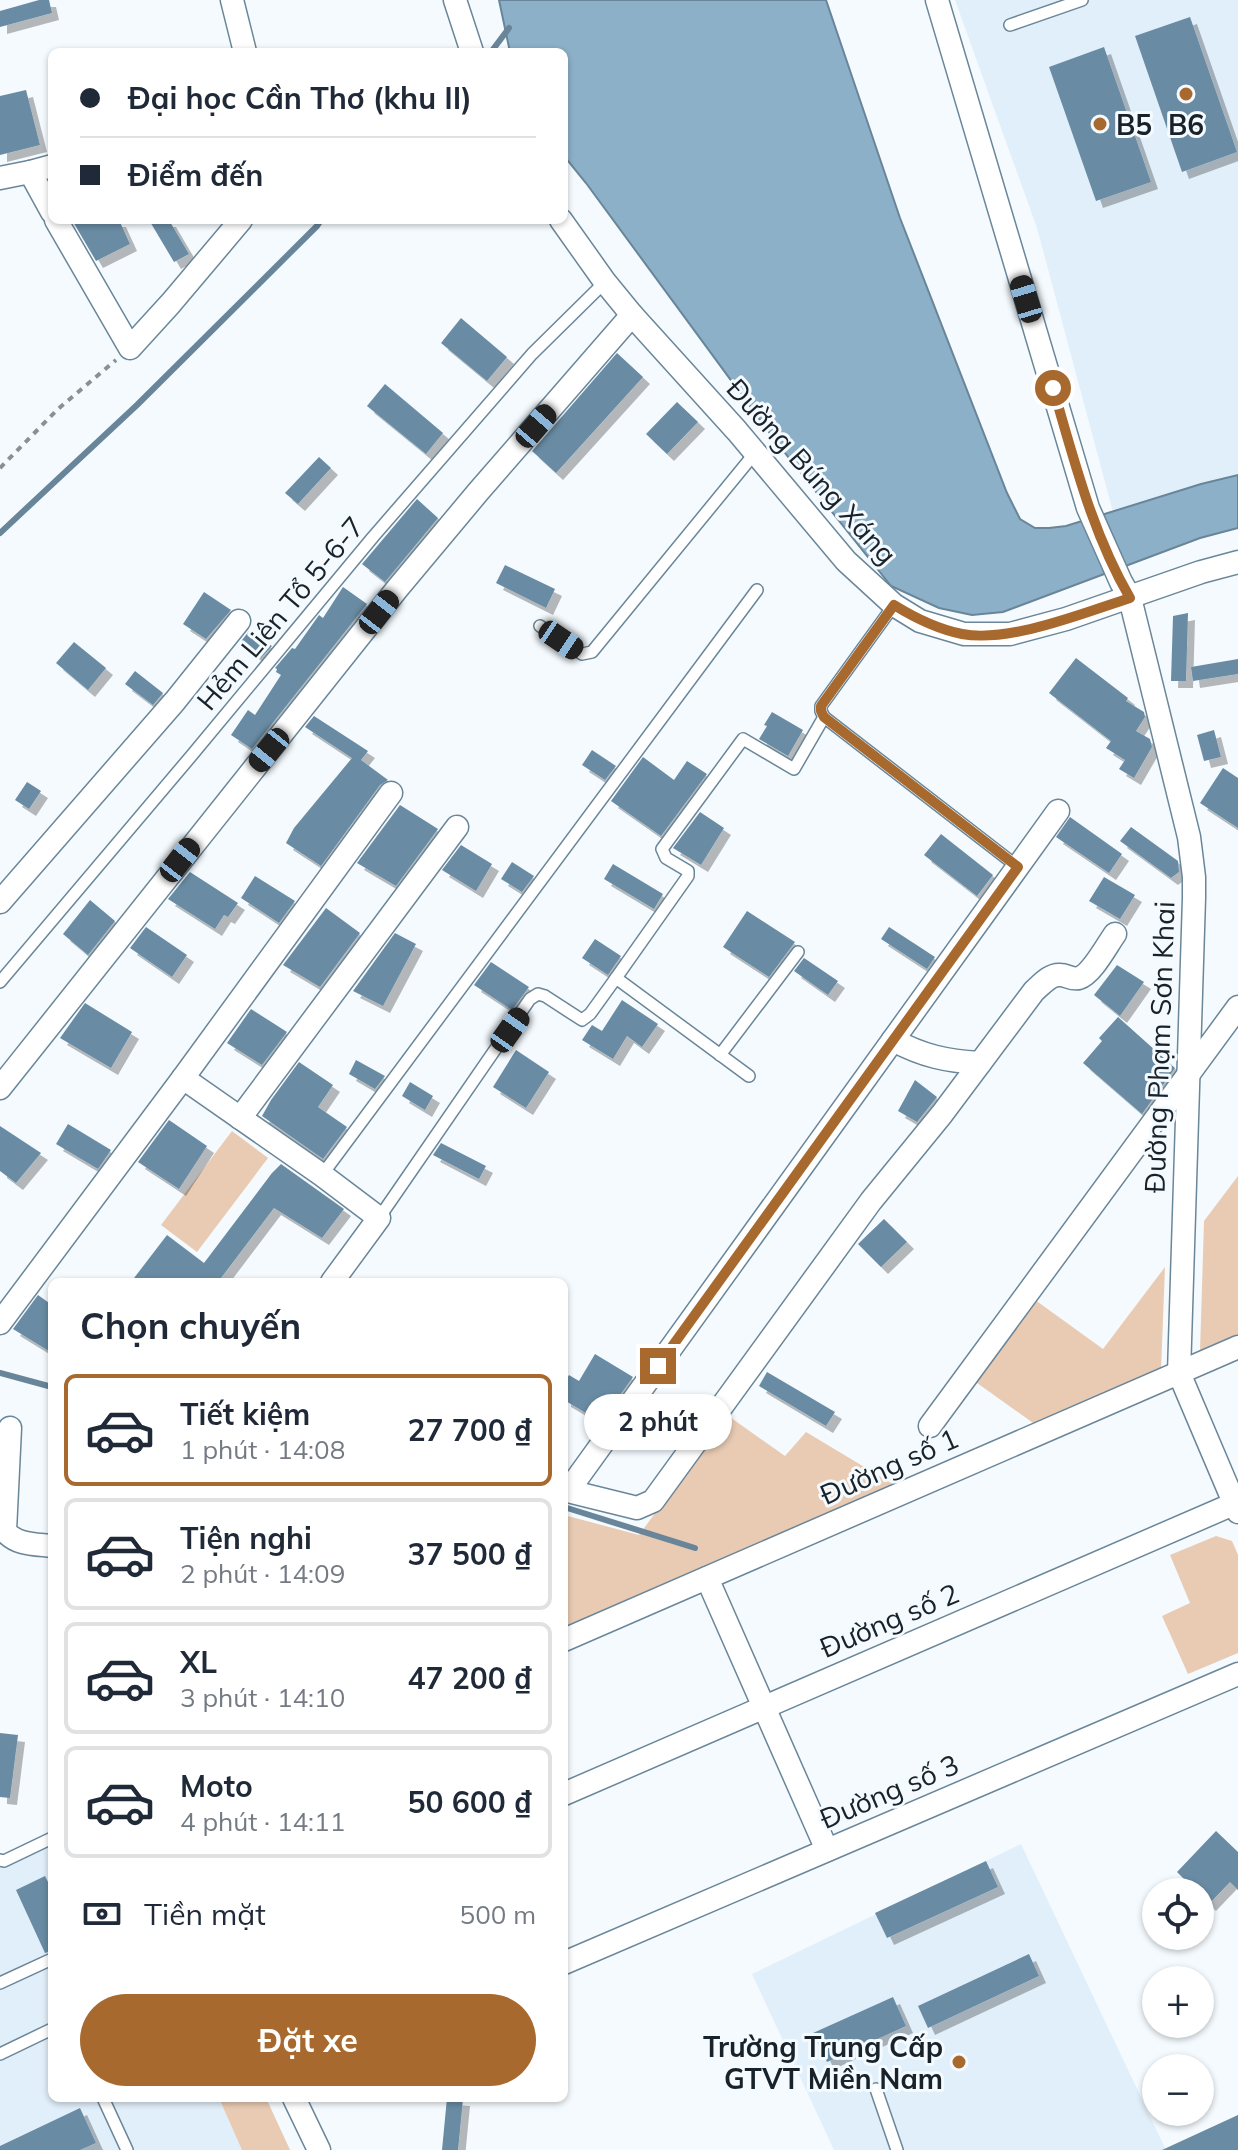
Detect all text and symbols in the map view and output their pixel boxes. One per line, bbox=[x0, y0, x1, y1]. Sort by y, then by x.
text: Đại học Cần Thơ (khu II) bbox=[128, 79, 472, 117]
marker: B6 bbox=[1177, 85, 1195, 103]
place label: B5 bbox=[1116, 107, 1152, 142]
place label: B6 bbox=[1168, 107, 1204, 142]
marker: B5 bbox=[1091, 115, 1109, 133]
text: Điểm đến bbox=[128, 156, 263, 194]
car bbox=[1008, 273, 1044, 325]
route start bbox=[1035, 370, 1071, 406]
street label: Đường Búng Xáng bbox=[719, 371, 905, 571]
car bbox=[511, 400, 561, 452]
street label: Hẻm Liên Tổ 5-6-7 bbox=[189, 509, 371, 717]
car bbox=[355, 586, 403, 638]
car bbox=[534, 617, 588, 663]
car bbox=[245, 724, 293, 776]
car bbox=[156, 834, 204, 886]
street label: Đường Phạm Sơn Khai bbox=[1136, 901, 1182, 1193]
car bbox=[486, 1003, 534, 1057]
text: Chọn chuyến bbox=[80, 1303, 301, 1348]
route end bbox=[640, 1348, 676, 1384]
icon: car bbox=[84, 1394, 156, 1466]
callout: 2 phút bbox=[584, 1394, 732, 1450]
text: Tiết kiệm bbox=[180, 1395, 310, 1433]
text: 2 phút bbox=[618, 1405, 698, 1438]
text: 27 700 ₫ bbox=[408, 1411, 532, 1449]
street label: Đường số 1 bbox=[814, 1420, 964, 1512]
text: 1 phút · 14:08 bbox=[180, 1433, 345, 1466]
icon: car bbox=[84, 1518, 156, 1590]
text: Tiện nghi bbox=[180, 1519, 312, 1557]
text: 37 500 ₫ bbox=[408, 1535, 532, 1573]
text: 2 phút · 14:09 bbox=[180, 1557, 345, 1590]
street label: Đường số 2 bbox=[814, 1575, 964, 1665]
icon: car bbox=[84, 1642, 156, 1714]
text: XL bbox=[180, 1643, 217, 1681]
text: 47 200 ₫ bbox=[408, 1659, 532, 1697]
text: 3 phút · 14:10 bbox=[180, 1681, 345, 1714]
street label: Đường số 3 bbox=[814, 1746, 964, 1836]
icon: car bbox=[84, 1766, 156, 1838]
text: Moto bbox=[180, 1767, 253, 1805]
text: 50 600 ₫ bbox=[408, 1783, 532, 1821]
text: 4 phút · 14:11 bbox=[180, 1805, 345, 1838]
map controls bbox=[1142, 1878, 1214, 2126]
button: locate bbox=[1142, 1878, 1214, 1950]
icon: cash bbox=[80, 1892, 124, 1936]
text: Tiền mặt bbox=[144, 1895, 266, 1933]
text: 500 m bbox=[460, 1898, 536, 1931]
button: + bbox=[1142, 1966, 1214, 2038]
button: Đặt xe bbox=[80, 1994, 536, 2086]
place label: Trường Trung Cấp GTVT Miền Nam bbox=[703, 2029, 943, 2096]
marker: Trường Trung Cấp GTVT Miền Nam bbox=[950, 2053, 968, 2071]
button: − bbox=[1142, 2054, 1214, 2126]

